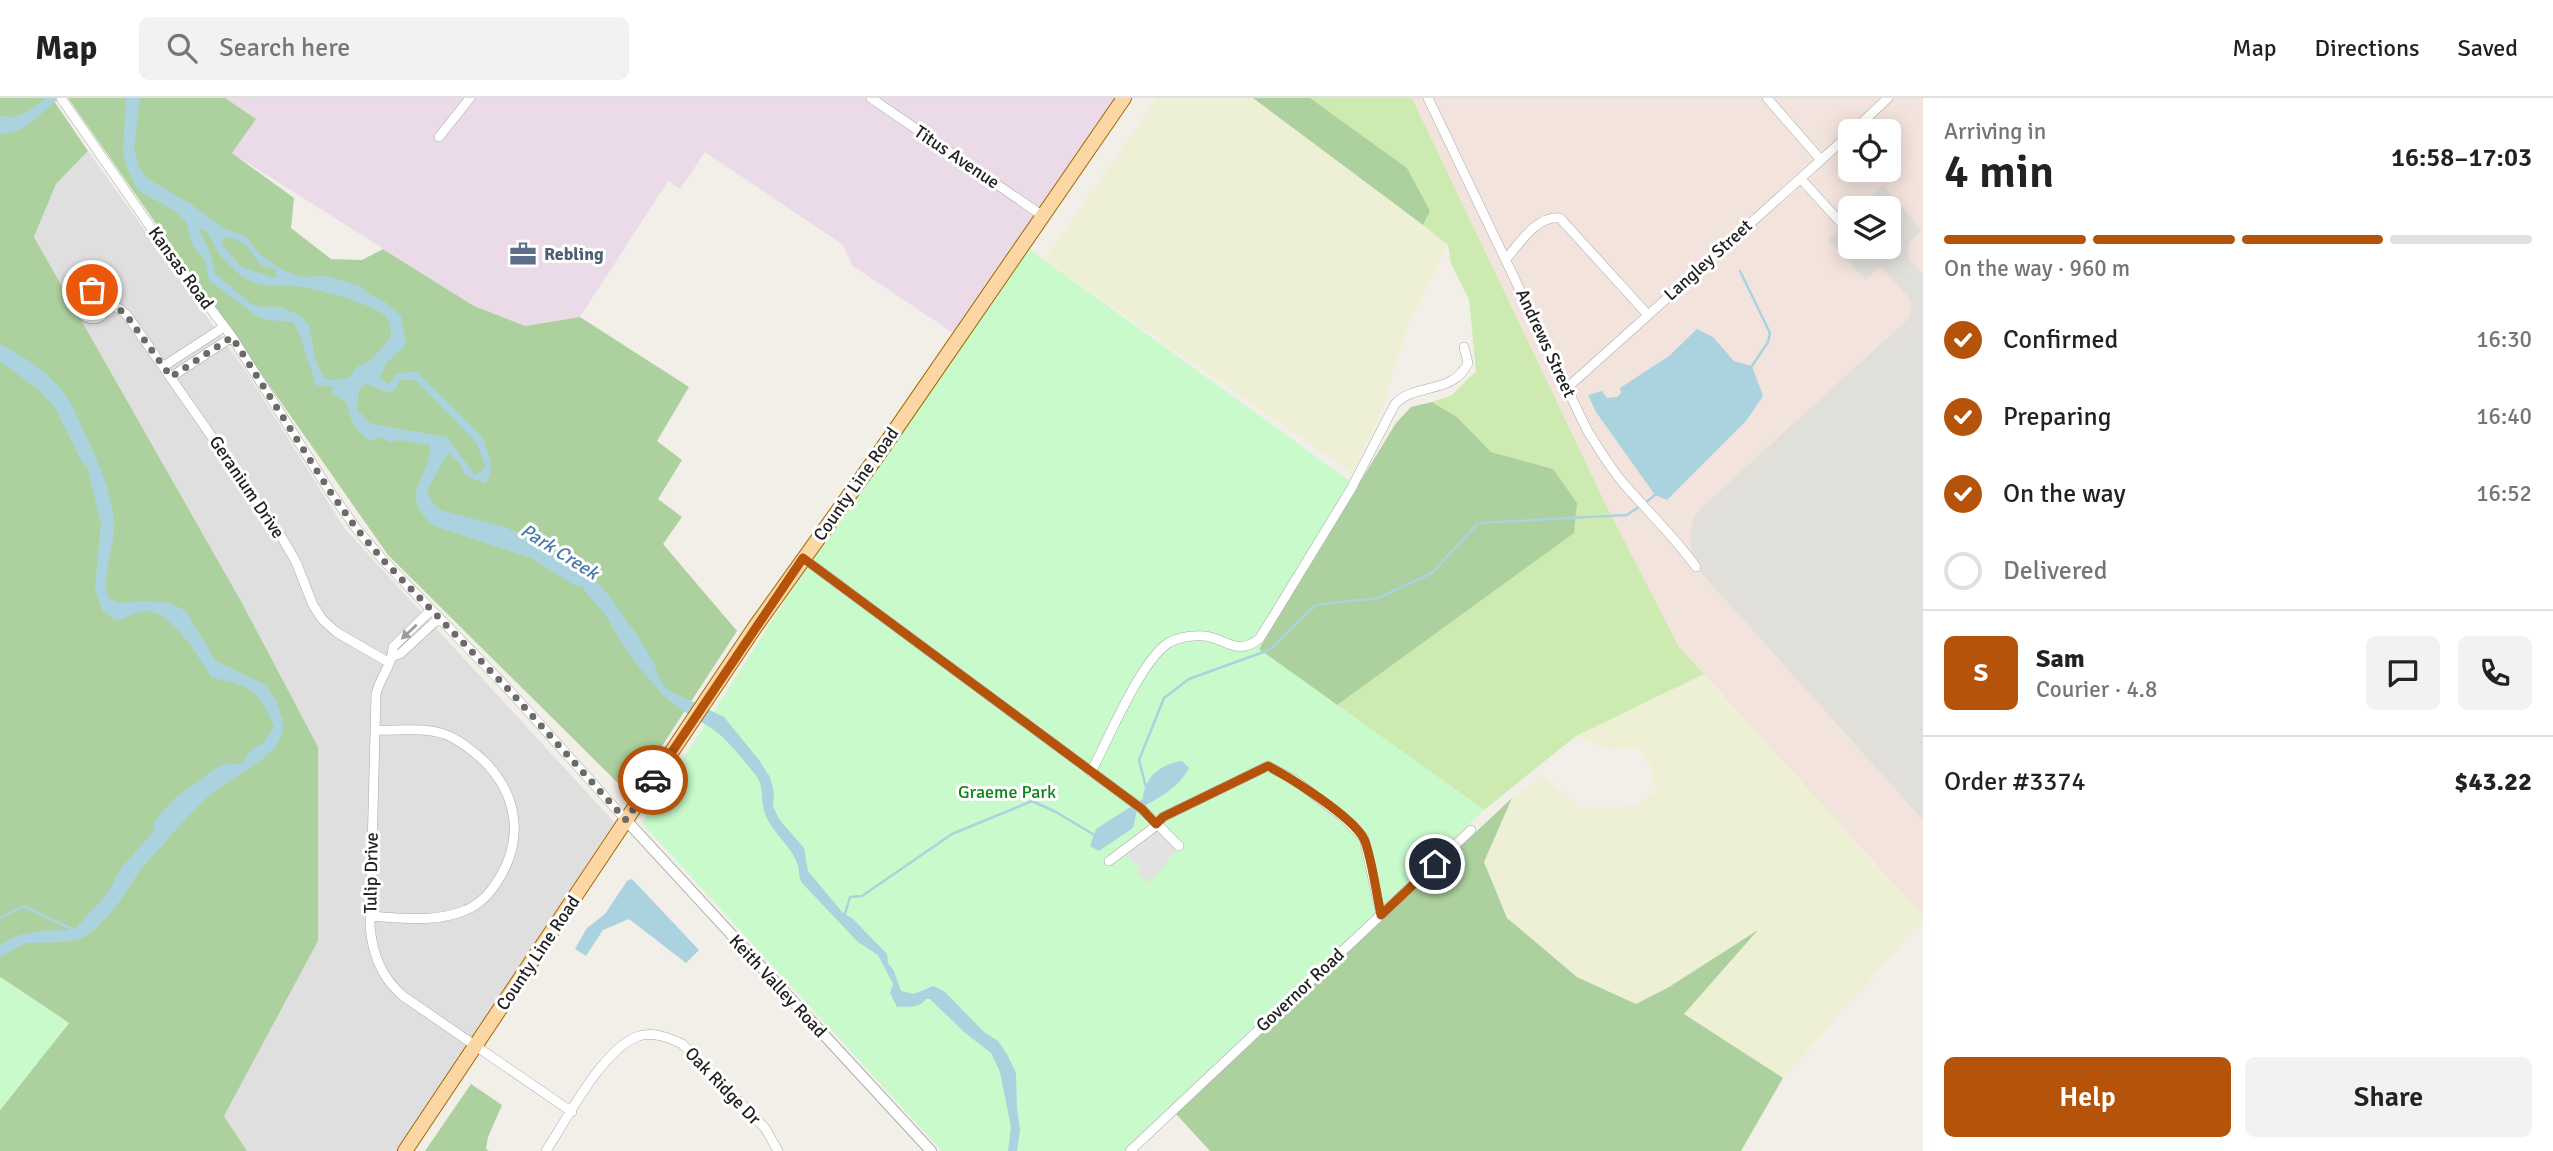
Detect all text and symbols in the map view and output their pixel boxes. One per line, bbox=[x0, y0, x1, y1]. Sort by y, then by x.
search box bbox=[139, 17, 629, 80]
text: Map bbox=[35, 28, 97, 69]
icon: search bbox=[163, 29, 201, 67]
text: Search here bbox=[219, 32, 350, 64]
text: Map bbox=[2232, 33, 2277, 63]
text: Directions bbox=[2315, 33, 2420, 63]
text: Saved bbox=[2458, 33, 2518, 63]
text: Arriving in bbox=[1944, 117, 2046, 146]
map controls bbox=[1838, 119, 1901, 259]
button: locate bbox=[1838, 119, 1901, 182]
street label: Titus Avenue bbox=[910, 120, 1004, 194]
text: 16:58–17:03 bbox=[2391, 142, 2532, 174]
text: 4 min bbox=[1944, 144, 2054, 200]
button: layers bbox=[1838, 196, 1901, 259]
street label: Langley Street bbox=[1659, 215, 1757, 305]
street label: Kansas Road bbox=[144, 222, 218, 314]
office icon: Rebling bbox=[508, 239, 538, 269]
place label: Rebling bbox=[544, 243, 604, 265]
text: On the way · 960 m bbox=[1944, 254, 2130, 283]
pin bbox=[62, 260, 122, 320]
icon: bag bbox=[73, 271, 111, 309]
street label: Andrews Street bbox=[1511, 285, 1581, 401]
icon: check bbox=[1944, 321, 1982, 359]
text: Confirmed bbox=[2003, 324, 2118, 356]
text: 16:30 bbox=[2476, 325, 2532, 354]
icon: check bbox=[1944, 398, 1982, 436]
text: Preparing bbox=[2003, 401, 2111, 433]
text: 16:40 bbox=[2476, 402, 2532, 431]
street label: County Line Road bbox=[809, 423, 903, 545]
street label: Geranium Drive bbox=[205, 431, 289, 543]
icon: check bbox=[1944, 475, 1982, 513]
text: On the way bbox=[2003, 478, 2126, 510]
text: 16:52 bbox=[2476, 479, 2532, 508]
water label: Park Creek bbox=[516, 519, 604, 586]
text: Delivered bbox=[2003, 555, 2108, 587]
one-way arrow bbox=[401, 623, 418, 639]
button: chat bbox=[2366, 636, 2440, 710]
button: phone bbox=[2458, 636, 2532, 710]
text: Sam bbox=[2036, 643, 2085, 675]
text: S bbox=[1974, 657, 1988, 689]
text: Courier · 4.8 bbox=[2036, 675, 2157, 704]
courier bbox=[618, 745, 688, 815]
icon: car bbox=[634, 761, 672, 799]
text: Order #3374 bbox=[1944, 766, 2085, 798]
text: $43.22 bbox=[2454, 766, 2532, 798]
park label: Graeme Park bbox=[958, 781, 1056, 803]
street label: Tulip Drive bbox=[359, 832, 383, 914]
pin bbox=[1405, 834, 1465, 894]
icon: home bbox=[1416, 845, 1454, 883]
street label: County Line Road bbox=[491, 891, 585, 1015]
street label: Keith Valley Road bbox=[725, 930, 831, 1042]
street label: Governor Road bbox=[1251, 944, 1349, 1036]
street label: Oak Ridge Dr bbox=[680, 1042, 766, 1130]
button: Help bbox=[1944, 1057, 2231, 1137]
button: Share bbox=[2245, 1057, 2532, 1137]

